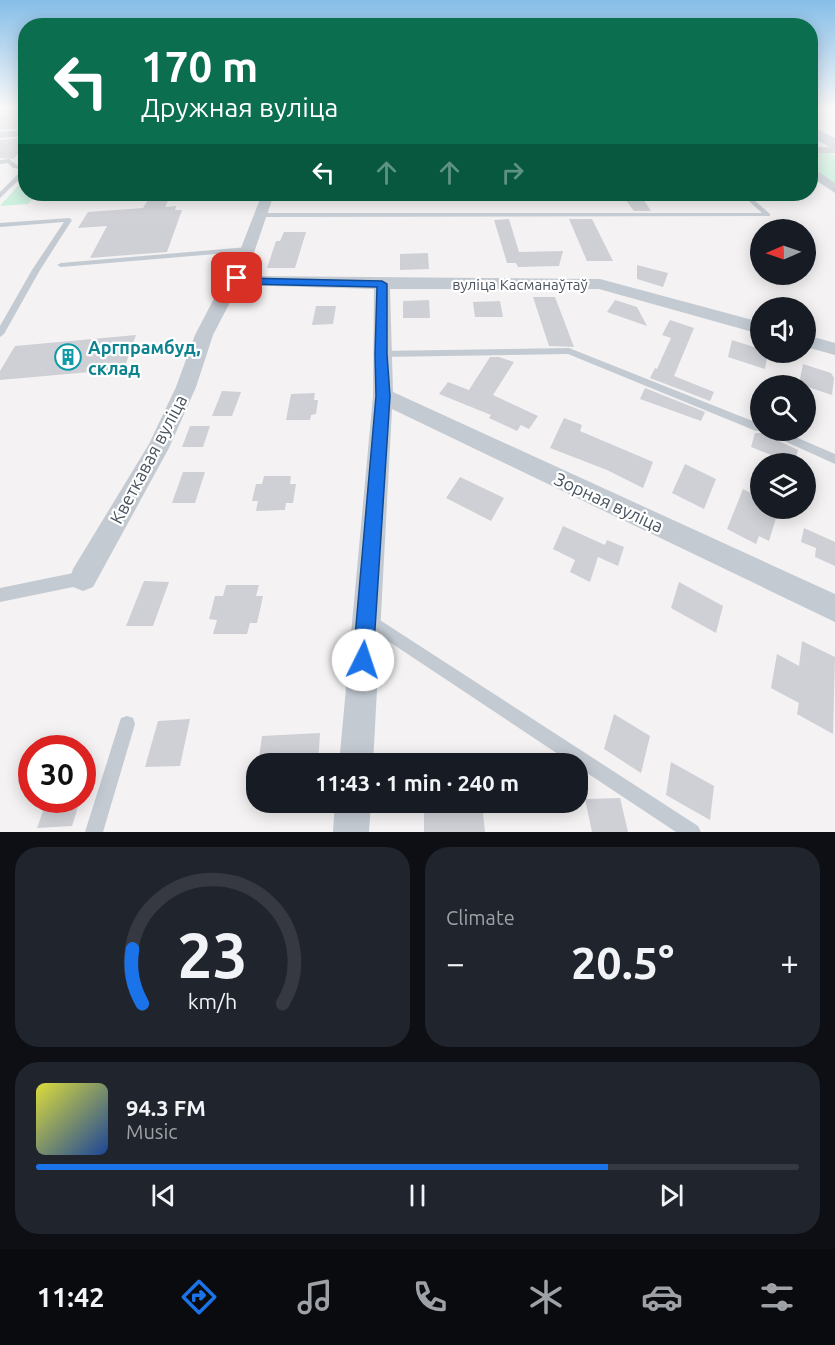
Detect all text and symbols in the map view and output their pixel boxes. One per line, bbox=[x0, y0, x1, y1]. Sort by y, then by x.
icon: left bbox=[42, 42, 120, 120]
text: 170 m bbox=[141, 43, 258, 90]
text: Дружная вуліца bbox=[141, 92, 338, 122]
icon: left bbox=[307, 156, 340, 189]
icon: ahead bbox=[370, 156, 403, 189]
icon: ahead bbox=[433, 156, 466, 189]
icon: right bbox=[496, 156, 529, 189]
north arrow bbox=[750, 219, 816, 285]
map controls bbox=[750, 219, 816, 519]
pin bbox=[211, 252, 262, 303]
icon: arrive bbox=[220, 261, 253, 294]
street label: вуліца Касманаўтаў bbox=[452, 276, 588, 293]
button: sound bbox=[750, 297, 816, 363]
place label: Аргпрамбуд, склад bbox=[88, 337, 201, 378]
building icon: Аргпрамбуд, склад bbox=[53, 342, 83, 372]
button: search bbox=[750, 375, 816, 441]
street label: Кветкавая вуліца bbox=[106, 391, 190, 527]
button: layers bbox=[750, 453, 816, 519]
street label: Зорная вуліца bbox=[551, 468, 667, 536]
position arrow bbox=[331, 628, 395, 692]
speed limit sign: 30 bbox=[18, 735, 96, 813]
text: 11:43 · 1 min · 240 m bbox=[315, 770, 519, 795]
text: Climate bbox=[446, 906, 515, 929]
text: 23 bbox=[177, 920, 248, 990]
text: 20.5° bbox=[571, 937, 674, 988]
text: − bbox=[446, 944, 465, 981]
text: + bbox=[780, 944, 799, 981]
text: km/h bbox=[188, 989, 237, 1013]
text: 94.3 FM bbox=[126, 1095, 206, 1120]
text: Music bbox=[126, 1120, 178, 1143]
icon: previous bbox=[147, 1179, 180, 1212]
icon: pause bbox=[401, 1179, 434, 1212]
icon: next bbox=[655, 1179, 688, 1212]
icon: directions bbox=[178, 1276, 220, 1318]
icon: music bbox=[294, 1276, 336, 1318]
icon: phone bbox=[409, 1276, 451, 1318]
icon: climate bbox=[525, 1276, 567, 1318]
icon: car bbox=[641, 1276, 683, 1318]
icon: filters bbox=[756, 1276, 798, 1318]
text: 11:42 bbox=[37, 1282, 104, 1312]

